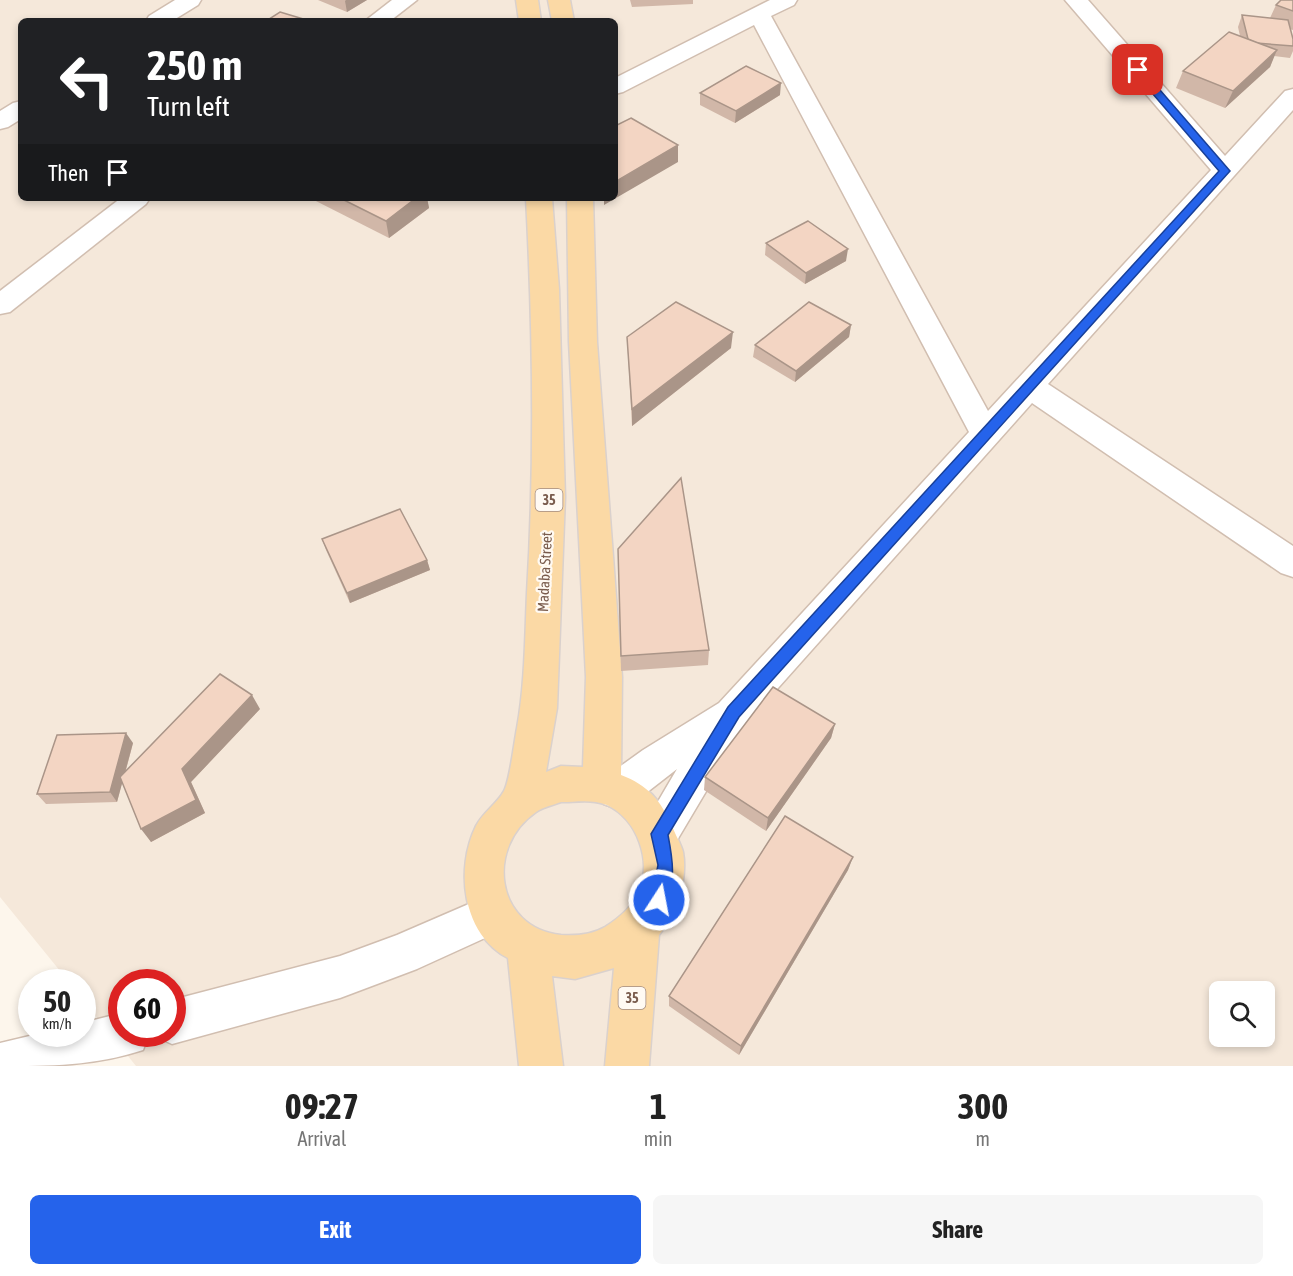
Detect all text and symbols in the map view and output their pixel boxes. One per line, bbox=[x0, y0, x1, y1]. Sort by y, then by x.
text: 250 m bbox=[147, 41, 242, 89]
icon: left bbox=[48, 42, 126, 120]
pin bbox=[1112, 44, 1163, 95]
icon: arrive bbox=[1121, 53, 1154, 86]
text: Turn left bbox=[147, 91, 230, 122]
icon: arrive bbox=[101, 156, 134, 189]
text: Then bbox=[48, 160, 89, 186]
road number: 35 bbox=[536, 489, 562, 511]
street label: Madaba Street bbox=[534, 531, 555, 612]
position arrow bbox=[627, 868, 691, 932]
speed limit sign: 60 bbox=[108, 969, 186, 1047]
map controls bbox=[1209, 981, 1275, 1047]
button: search bbox=[1209, 981, 1275, 1047]
text: 50 bbox=[43, 984, 71, 1018]
road number: 35 bbox=[618, 987, 646, 1009]
text: km/h bbox=[42, 1015, 72, 1032]
text: 09:27 bbox=[285, 1085, 359, 1127]
text: 1 bbox=[650, 1085, 667, 1127]
text: 300 bbox=[957, 1085, 1008, 1127]
text: Arrival bbox=[297, 1127, 346, 1150]
text: min bbox=[644, 1127, 673, 1150]
text: m bbox=[976, 1127, 990, 1150]
button: Exit bbox=[30, 1195, 641, 1264]
button: Share bbox=[653, 1195, 1263, 1264]

